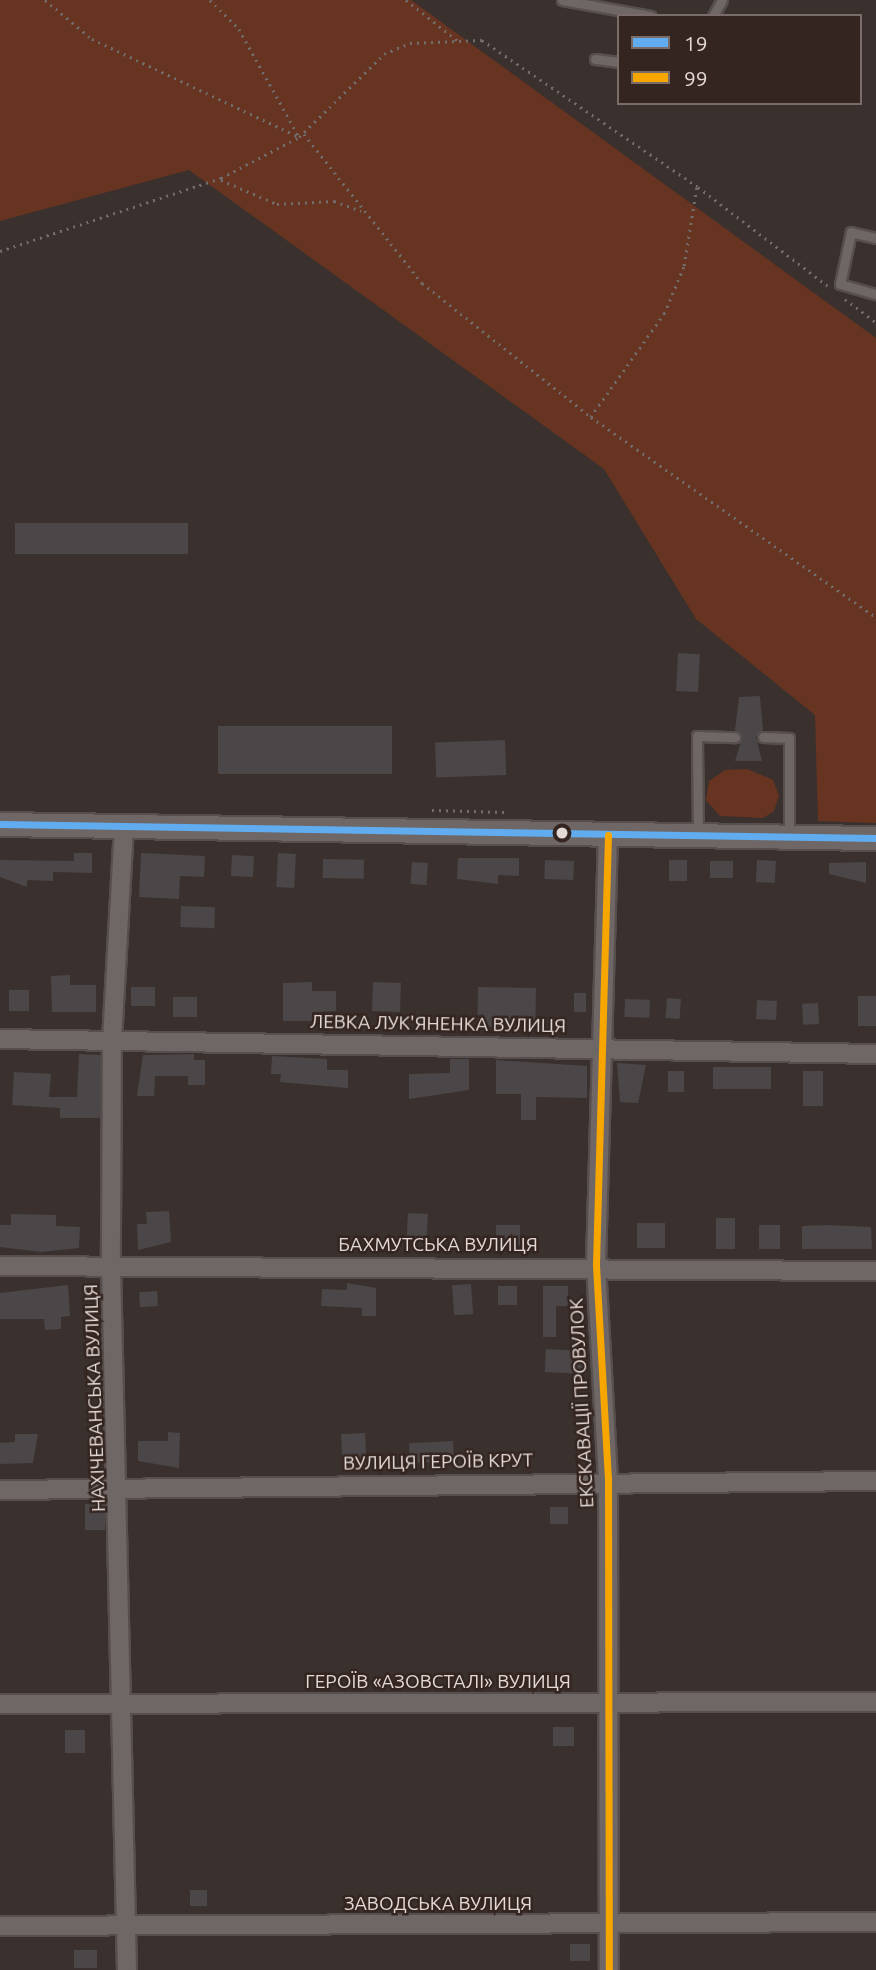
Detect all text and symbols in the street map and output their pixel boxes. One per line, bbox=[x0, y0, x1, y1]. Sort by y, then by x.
legend bbox=[617, 14, 862, 105]
text: 19 bbox=[684, 31, 708, 55]
text: 99 bbox=[684, 66, 708, 90]
unlabelled marker bbox=[555, 826, 569, 840]
street label: ЛЕВКА ЛУК'ЯНЕНКА ВУЛИЦЯ bbox=[310, 1010, 566, 1038]
street label: БАХМУТСЬКА ВУЛИЦЯ bbox=[338, 1234, 538, 1256]
street label: НАХІЧЕВАНСЬКА ВУЛИЦЯ bbox=[80, 1284, 110, 1512]
street label: ЕКСКАВАЦІЇ ПРОВУЛОК bbox=[565, 1298, 599, 1508]
street label: ВУЛИЦЯ ГЕРОЇВ КРУТ bbox=[343, 1449, 533, 1475]
street label: ГЕРОЇВ «АЗОВСТАЛІ» ВУЛИЦЯ bbox=[305, 1671, 571, 1693]
street label: ЗАВОДСЬКА ВУЛИЦЯ bbox=[344, 1893, 532, 1915]

